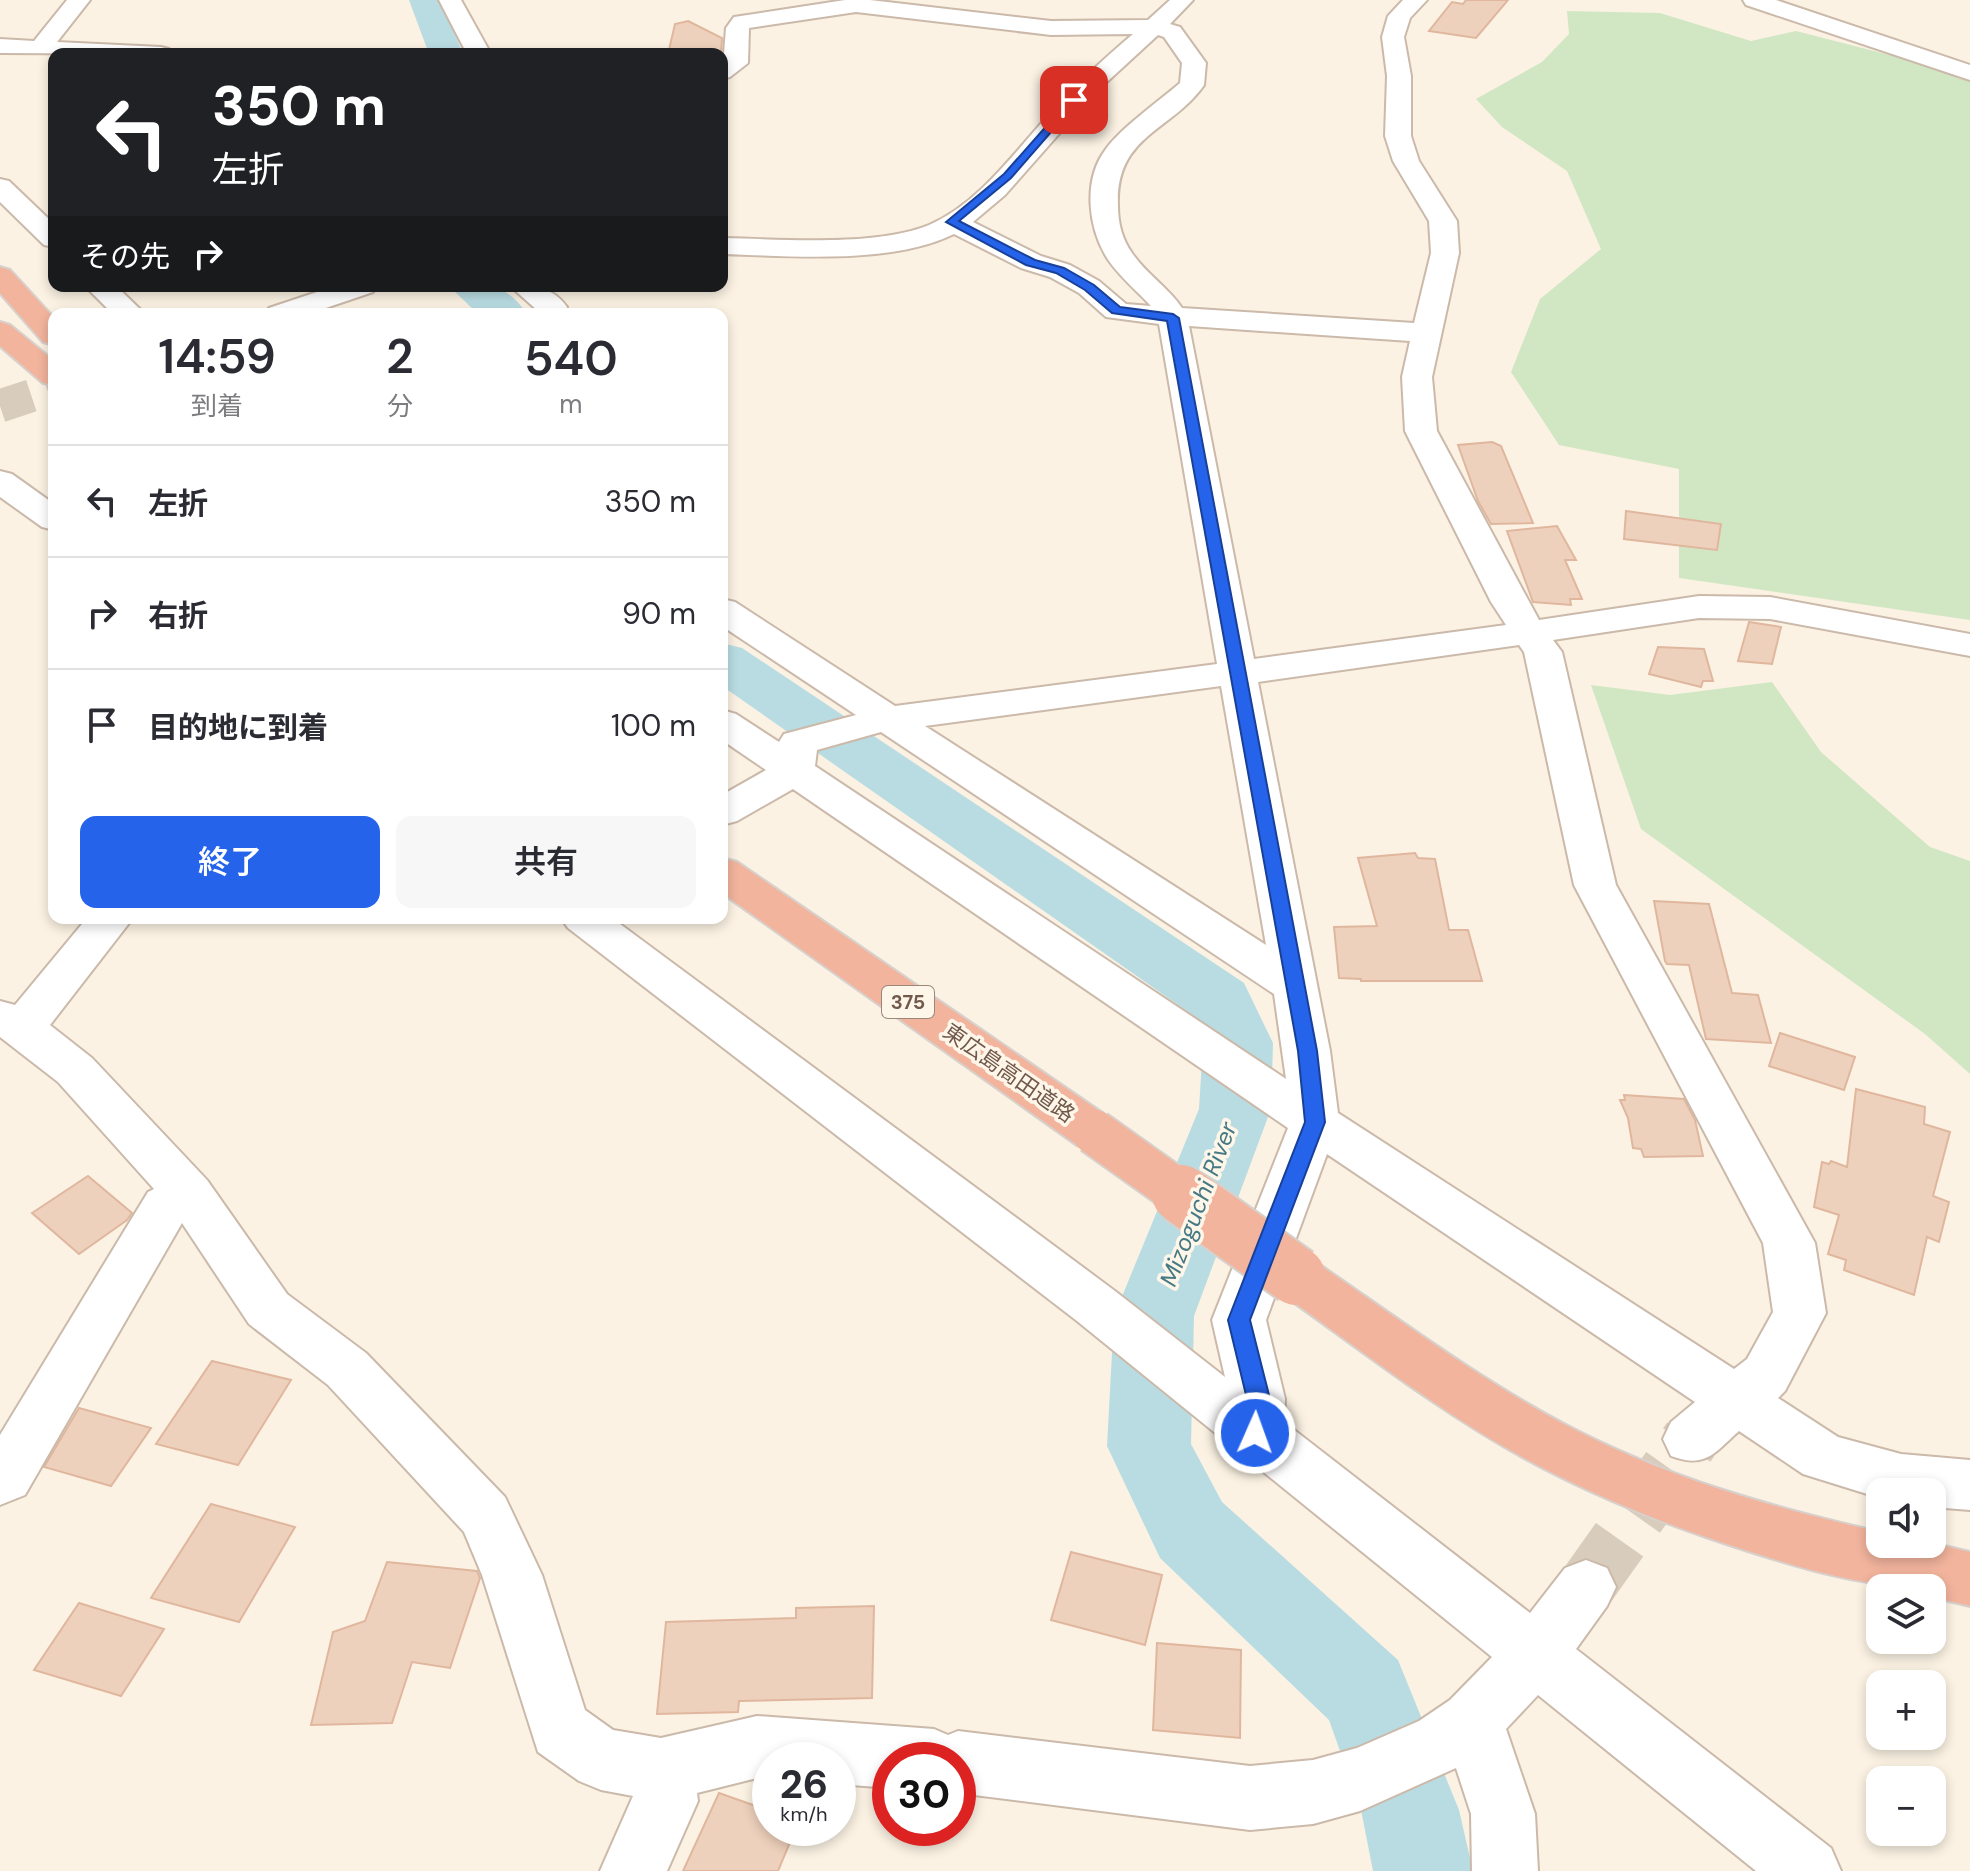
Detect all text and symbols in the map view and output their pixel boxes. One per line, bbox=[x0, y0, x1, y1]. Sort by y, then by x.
pin bbox=[1040, 66, 1108, 134]
text: 350 m bbox=[212, 69, 386, 142]
icon: arrive bbox=[1052, 78, 1096, 122]
icon: left bbox=[80, 80, 184, 184]
text: 左折 bbox=[212, 146, 284, 193]
icon: right bbox=[186, 232, 230, 276]
text: その先 bbox=[80, 237, 170, 276]
text: 14:59 bbox=[158, 325, 276, 388]
text: 2 bbox=[386, 325, 414, 388]
text: 540 bbox=[524, 327, 618, 390]
text: m bbox=[559, 387, 582, 421]
text: 到着 bbox=[191, 389, 243, 423]
text: 分 bbox=[387, 389, 413, 423]
icon: left bbox=[80, 479, 124, 523]
text: 350 m bbox=[605, 482, 696, 521]
text: 左折 bbox=[148, 484, 208, 523]
icon: right bbox=[80, 591, 124, 635]
text: 90 m bbox=[622, 594, 696, 633]
text: 右折 bbox=[148, 596, 208, 635]
icon: arrive bbox=[80, 703, 124, 747]
text: 100 m bbox=[611, 706, 696, 745]
text: 目的地に到着 bbox=[148, 708, 328, 747]
button: 終了 bbox=[80, 816, 380, 908]
button: 共有 bbox=[396, 816, 696, 908]
road number: 375 bbox=[882, 986, 934, 1018]
street label: 東広島高田道路 bbox=[938, 1017, 1080, 1129]
water label: Mizoguchi River bbox=[1152, 1116, 1244, 1291]
position arrow bbox=[1213, 1391, 1297, 1475]
map controls bbox=[1866, 1478, 1946, 1846]
button: sound bbox=[1866, 1478, 1946, 1558]
button: layers bbox=[1866, 1574, 1946, 1654]
button: + bbox=[1866, 1670, 1946, 1750]
speed limit sign: 30 bbox=[872, 1742, 976, 1846]
text: 26 bbox=[780, 1758, 828, 1810]
button: − bbox=[1866, 1766, 1946, 1846]
text: km/h bbox=[780, 1801, 828, 1827]

